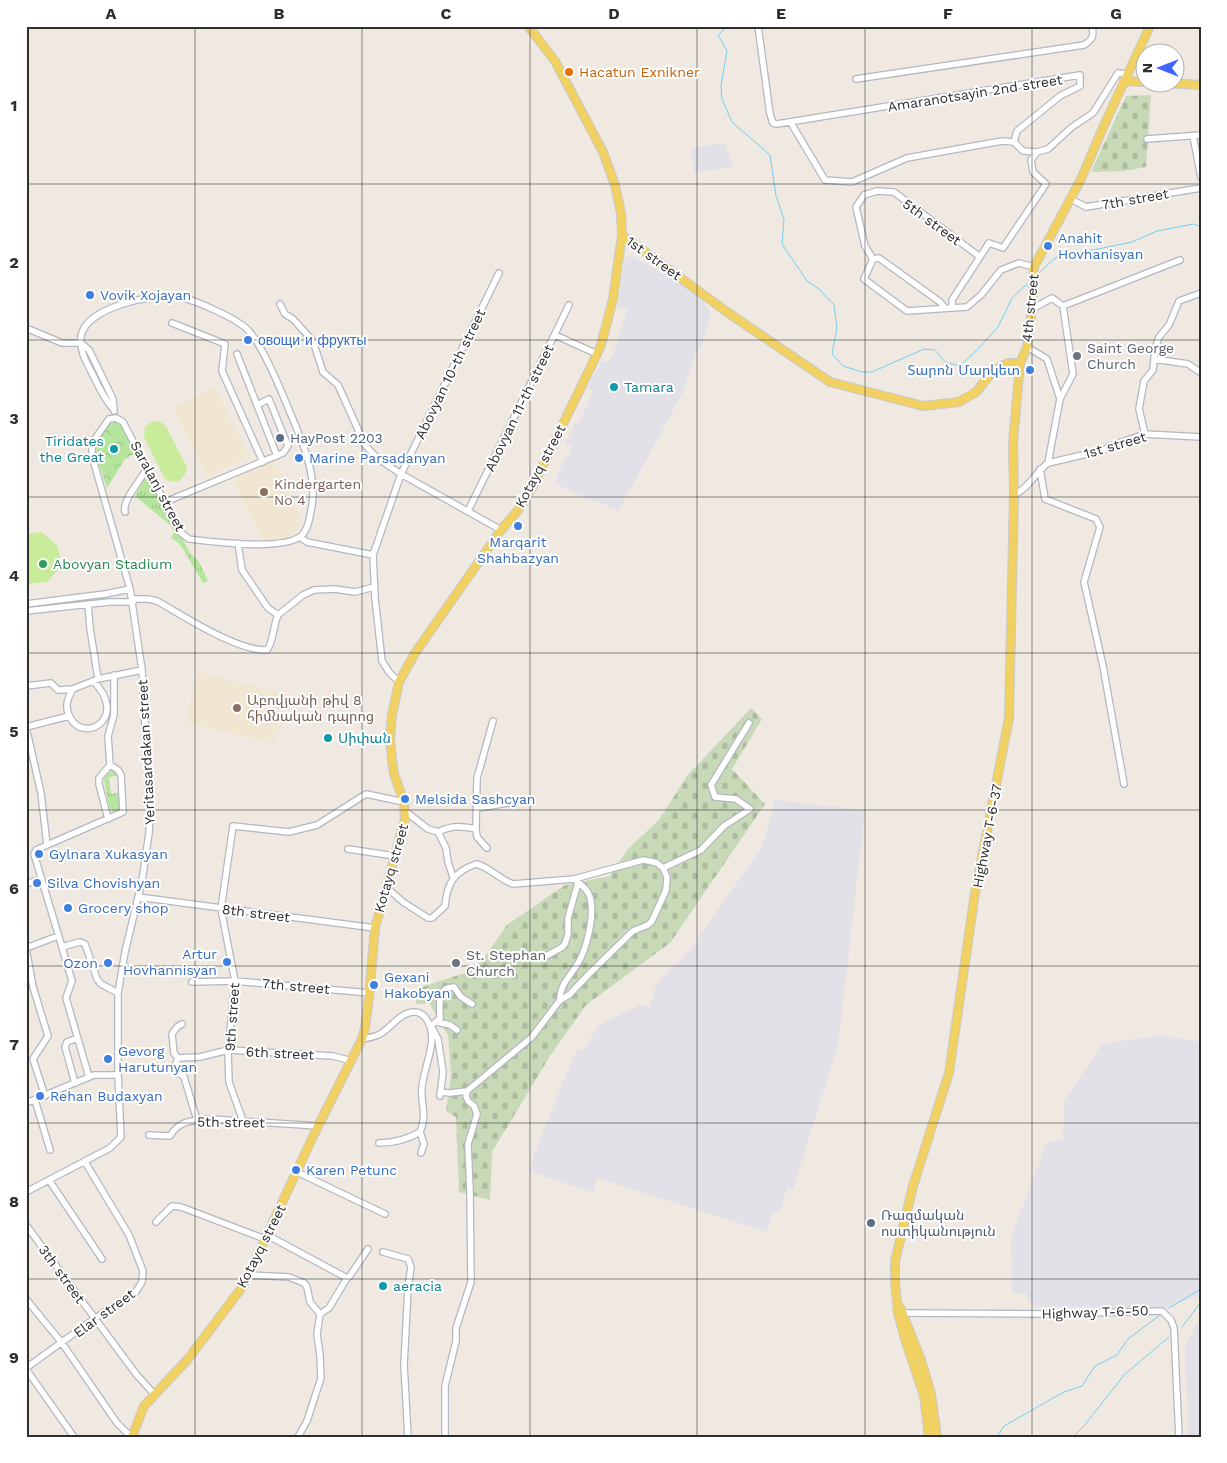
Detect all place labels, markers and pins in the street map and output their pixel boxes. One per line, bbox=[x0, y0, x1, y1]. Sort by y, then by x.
place label: Hacatun Exnikner bbox=[579, 64, 700, 80]
marker: Hacatun Exnikner bbox=[563, 66, 575, 78]
place label: Anahit Hovhanisyan bbox=[1058, 230, 1143, 262]
marker: Anahit Hovhanisyan bbox=[1042, 240, 1054, 252]
place label: Vovik Xojayan bbox=[100, 287, 191, 303]
marker: Vovik Xojayan bbox=[84, 289, 96, 301]
place label: овощи и фрукты bbox=[258, 332, 366, 348]
marker: овощи и фрукты bbox=[242, 334, 254, 346]
place label: Saint George Church bbox=[1087, 340, 1174, 372]
marker: Saint George Church bbox=[1071, 350, 1083, 362]
place label: Տարոն Մարկետ bbox=[907, 362, 1020, 378]
marker: Տարոն Մարկետ bbox=[1024, 364, 1036, 376]
place label: Tamara bbox=[624, 379, 674, 395]
marker: Tamara bbox=[608, 381, 620, 393]
place label: HayPost 2203 bbox=[290, 430, 383, 446]
marker: HayPost 2203 bbox=[274, 432, 286, 444]
place label: Tiridates the Great bbox=[39, 433, 104, 465]
marker: Tiridates the Great bbox=[108, 443, 120, 455]
place label: Marine Parsadanyan bbox=[309, 450, 446, 466]
marker: Marine Parsadanyan bbox=[293, 452, 305, 464]
place label: Kindergarten No 4 bbox=[274, 476, 361, 508]
marker: Kindergarten No 4 bbox=[258, 486, 270, 498]
marker: Marqarit Shahbazyan bbox=[512, 520, 524, 532]
place label: Marqarit Shahbazyan bbox=[477, 534, 559, 566]
place label: Abovyan Stadium bbox=[53, 556, 172, 572]
marker: Abovyan Stadium bbox=[37, 558, 49, 570]
place label: Աբովյանի թիվ 8 հիմնական դպրոց bbox=[247, 692, 374, 724]
marker: Աբովյանի թիվ 8 հիմնական դպրոց bbox=[231, 702, 243, 714]
place label: Սիփան bbox=[338, 730, 391, 746]
marker: Սիփան bbox=[322, 732, 334, 744]
place label: Melsida Sashcyan bbox=[415, 791, 535, 807]
marker: Melsida Sashcyan bbox=[399, 793, 411, 805]
place label: Gylnara Xukasyan bbox=[49, 846, 168, 862]
marker: Gylnara Xukasyan bbox=[33, 848, 45, 860]
place label: Silva Chovishyan bbox=[47, 875, 160, 891]
marker: Silva Chovishyan bbox=[31, 877, 43, 889]
place label: Grocery shop bbox=[78, 900, 169, 916]
marker: Grocery shop bbox=[62, 902, 74, 914]
place label: Artur Hovhannisyan bbox=[123, 946, 217, 978]
place label: St. Stephan Church bbox=[466, 947, 546, 979]
place label: Ozon bbox=[63, 955, 98, 971]
marker: Artur Hovhannisyan bbox=[221, 956, 233, 968]
marker: Ozon bbox=[102, 957, 114, 969]
marker: St. Stephan Church bbox=[450, 957, 462, 969]
place label: Gexani Hakobyan bbox=[384, 969, 450, 1001]
marker: Gexani Hakobyan bbox=[368, 979, 380, 991]
place label: Gevorg Harutunyan bbox=[118, 1043, 197, 1075]
marker: Gevorg Harutunyan bbox=[102, 1053, 114, 1065]
place label: Rehan Budaxyan bbox=[50, 1088, 163, 1104]
marker: Rehan Budaxyan bbox=[34, 1090, 46, 1102]
place label: Karen Petunc bbox=[306, 1162, 397, 1178]
marker: Karen Petunc bbox=[290, 1164, 302, 1176]
place label: Ռազմական ոստիկանություն bbox=[881, 1207, 996, 1239]
marker: Ռազմական ոստիկանություն bbox=[865, 1217, 877, 1229]
place label: aeracia bbox=[393, 1278, 442, 1294]
marker: aeracia bbox=[377, 1280, 389, 1292]

